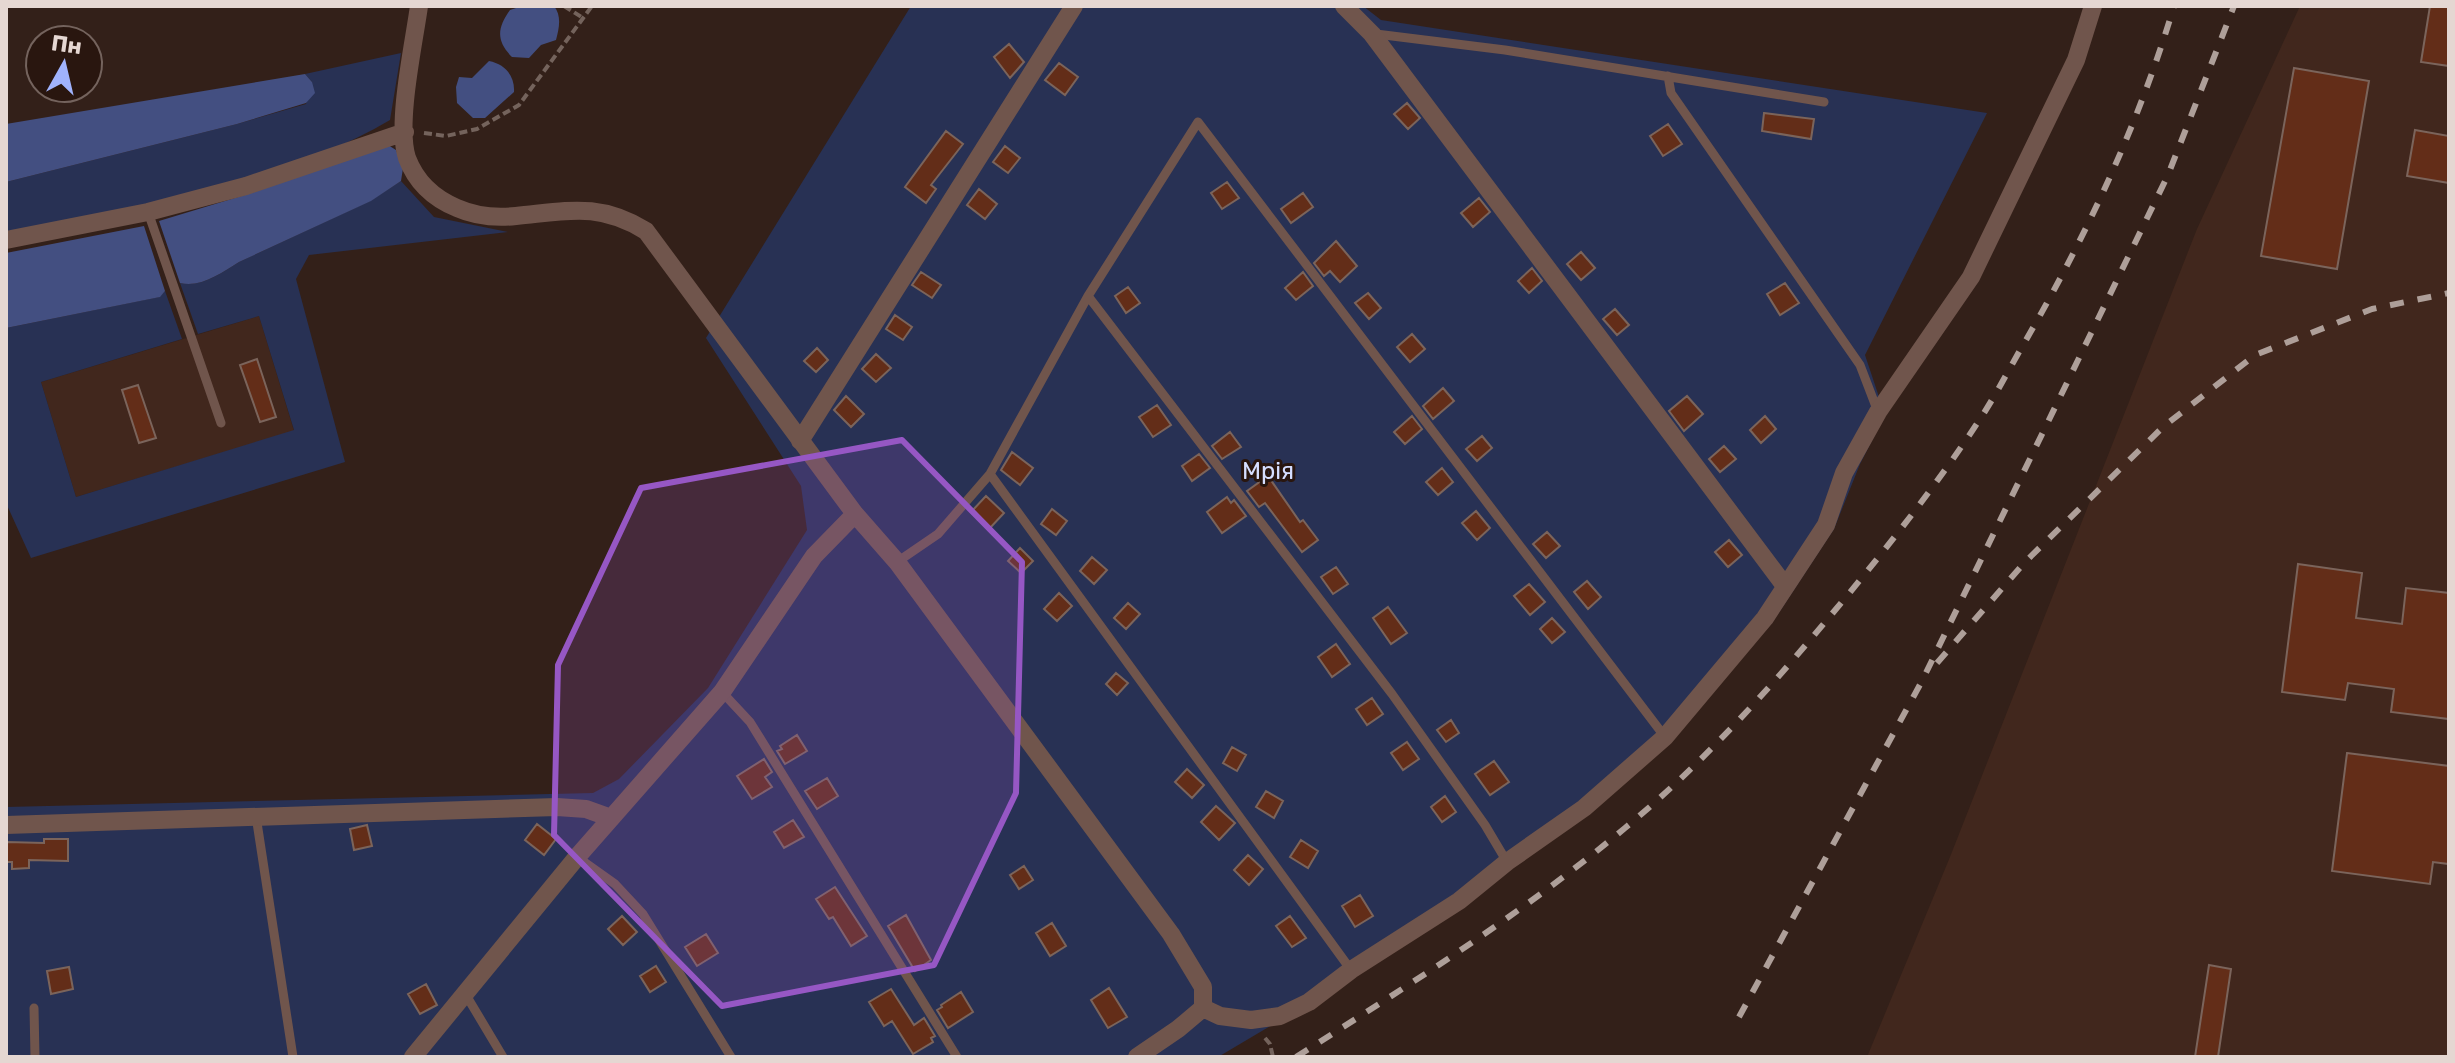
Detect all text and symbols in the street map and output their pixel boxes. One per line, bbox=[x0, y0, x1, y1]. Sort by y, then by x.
north arrow bbox=[24, 24, 104, 104]
text: Пн bbox=[50, 29, 84, 60]
park label: Мрія bbox=[1242, 457, 1294, 485]

